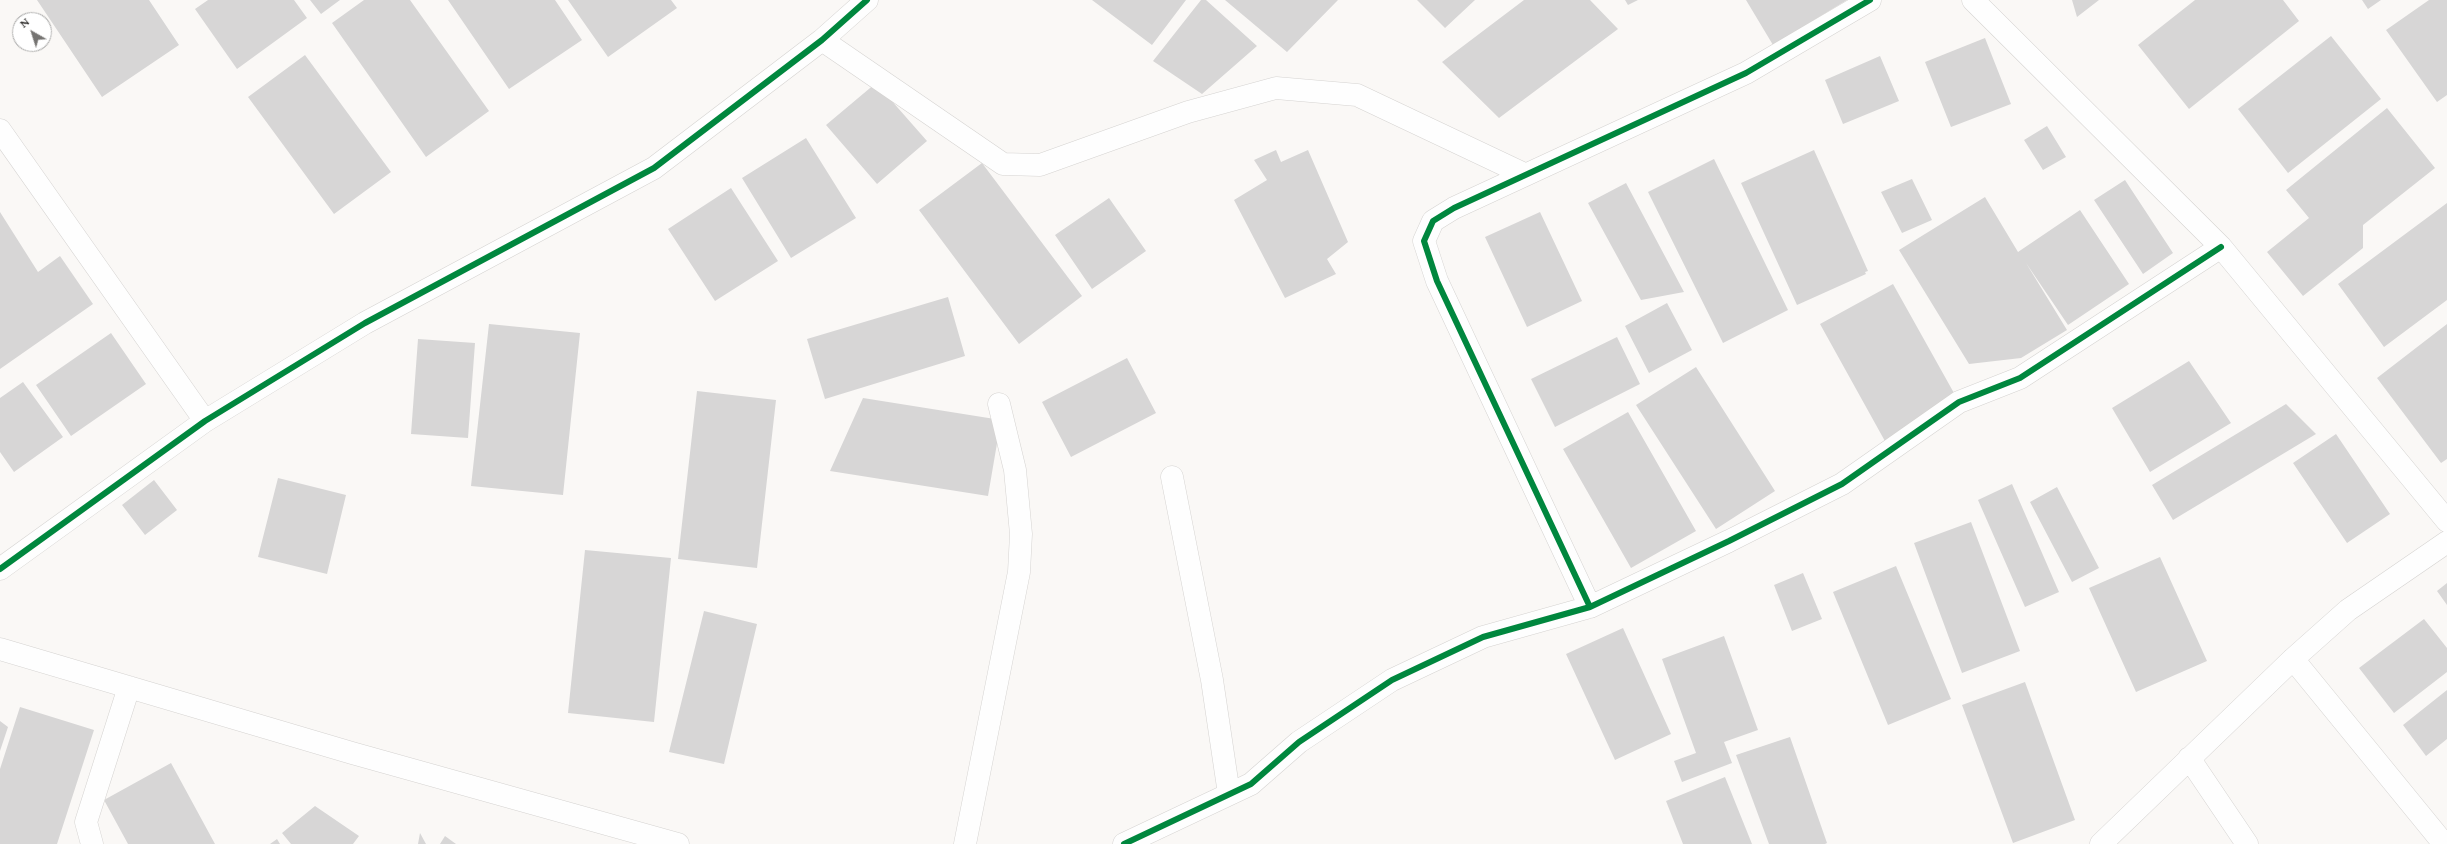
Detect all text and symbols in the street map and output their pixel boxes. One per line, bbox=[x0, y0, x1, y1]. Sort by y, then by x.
north arrow bbox=[12, 12, 52, 52]
text: N bbox=[16, 14, 34, 33]

